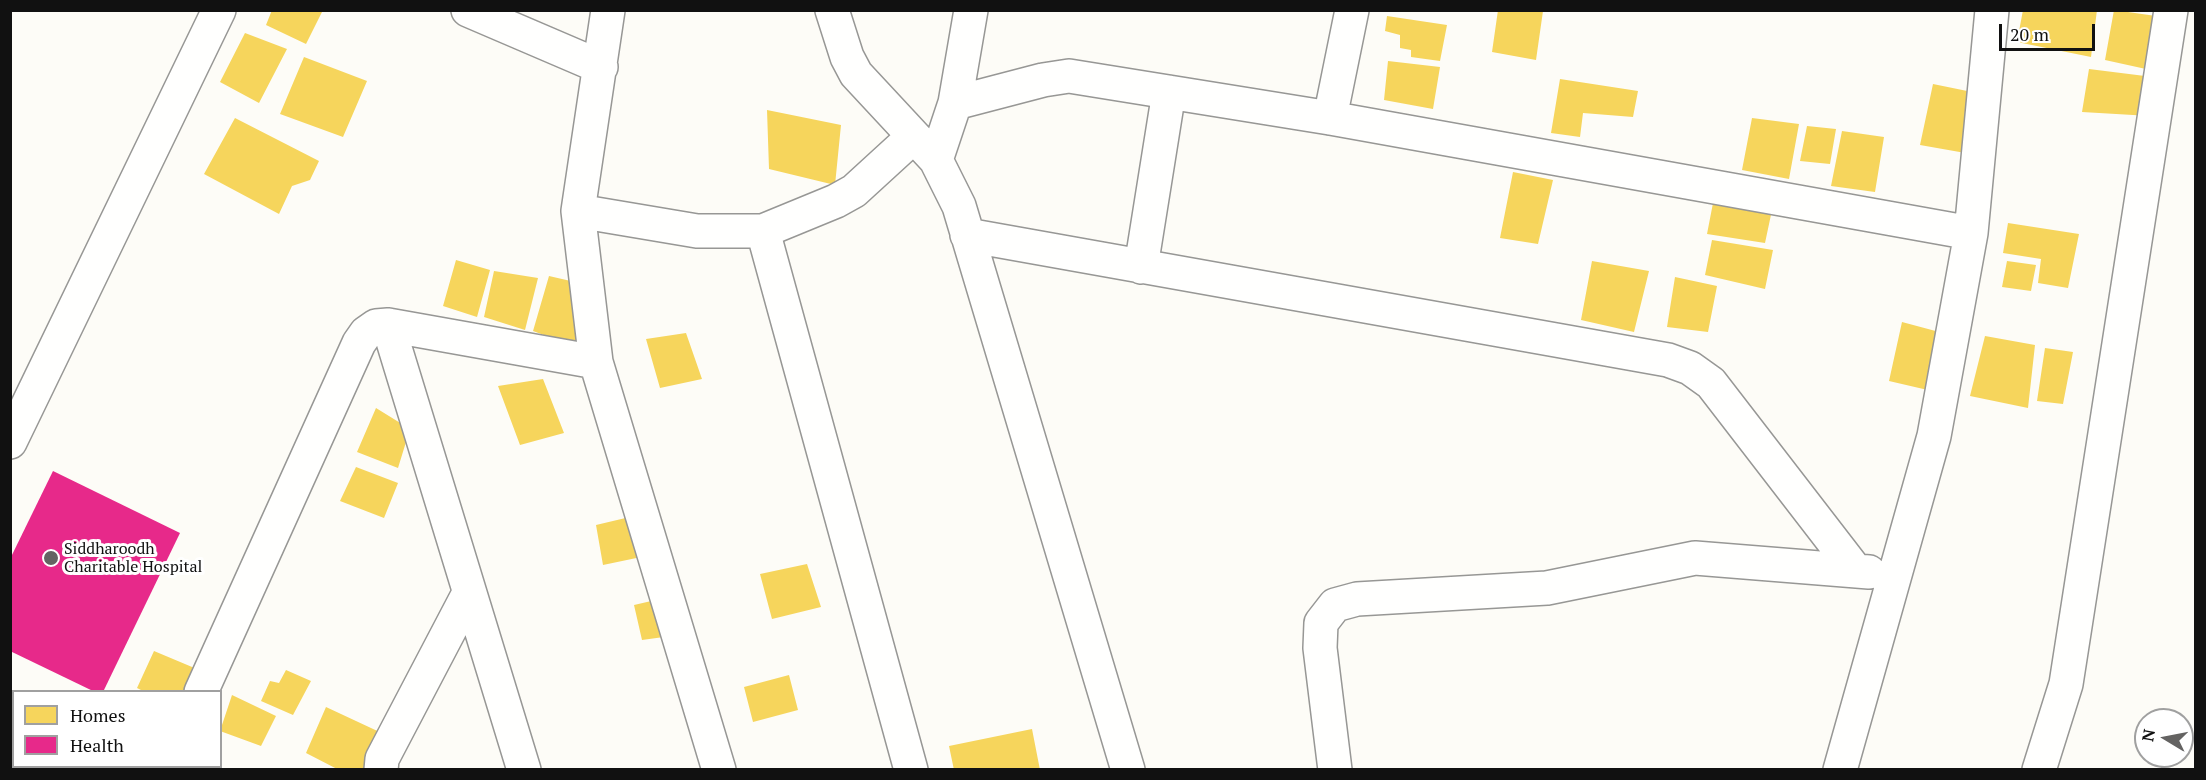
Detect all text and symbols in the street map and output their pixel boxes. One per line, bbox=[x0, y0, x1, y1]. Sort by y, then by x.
scale bar bbox=[2002, 12, 2098, 50]
text: 20 m bbox=[2010, 22, 2049, 46]
place label: Siddharoodh Charitable Hospital bbox=[64, 539, 202, 577]
marker: Siddharoodh Charitable Hospital bbox=[42, 549, 60, 567]
legend bbox=[12, 690, 222, 768]
text: Homes bbox=[70, 703, 125, 727]
north arrow bbox=[2134, 708, 2194, 768]
text: N bbox=[2136, 727, 2160, 743]
text: Health bbox=[70, 733, 124, 757]

